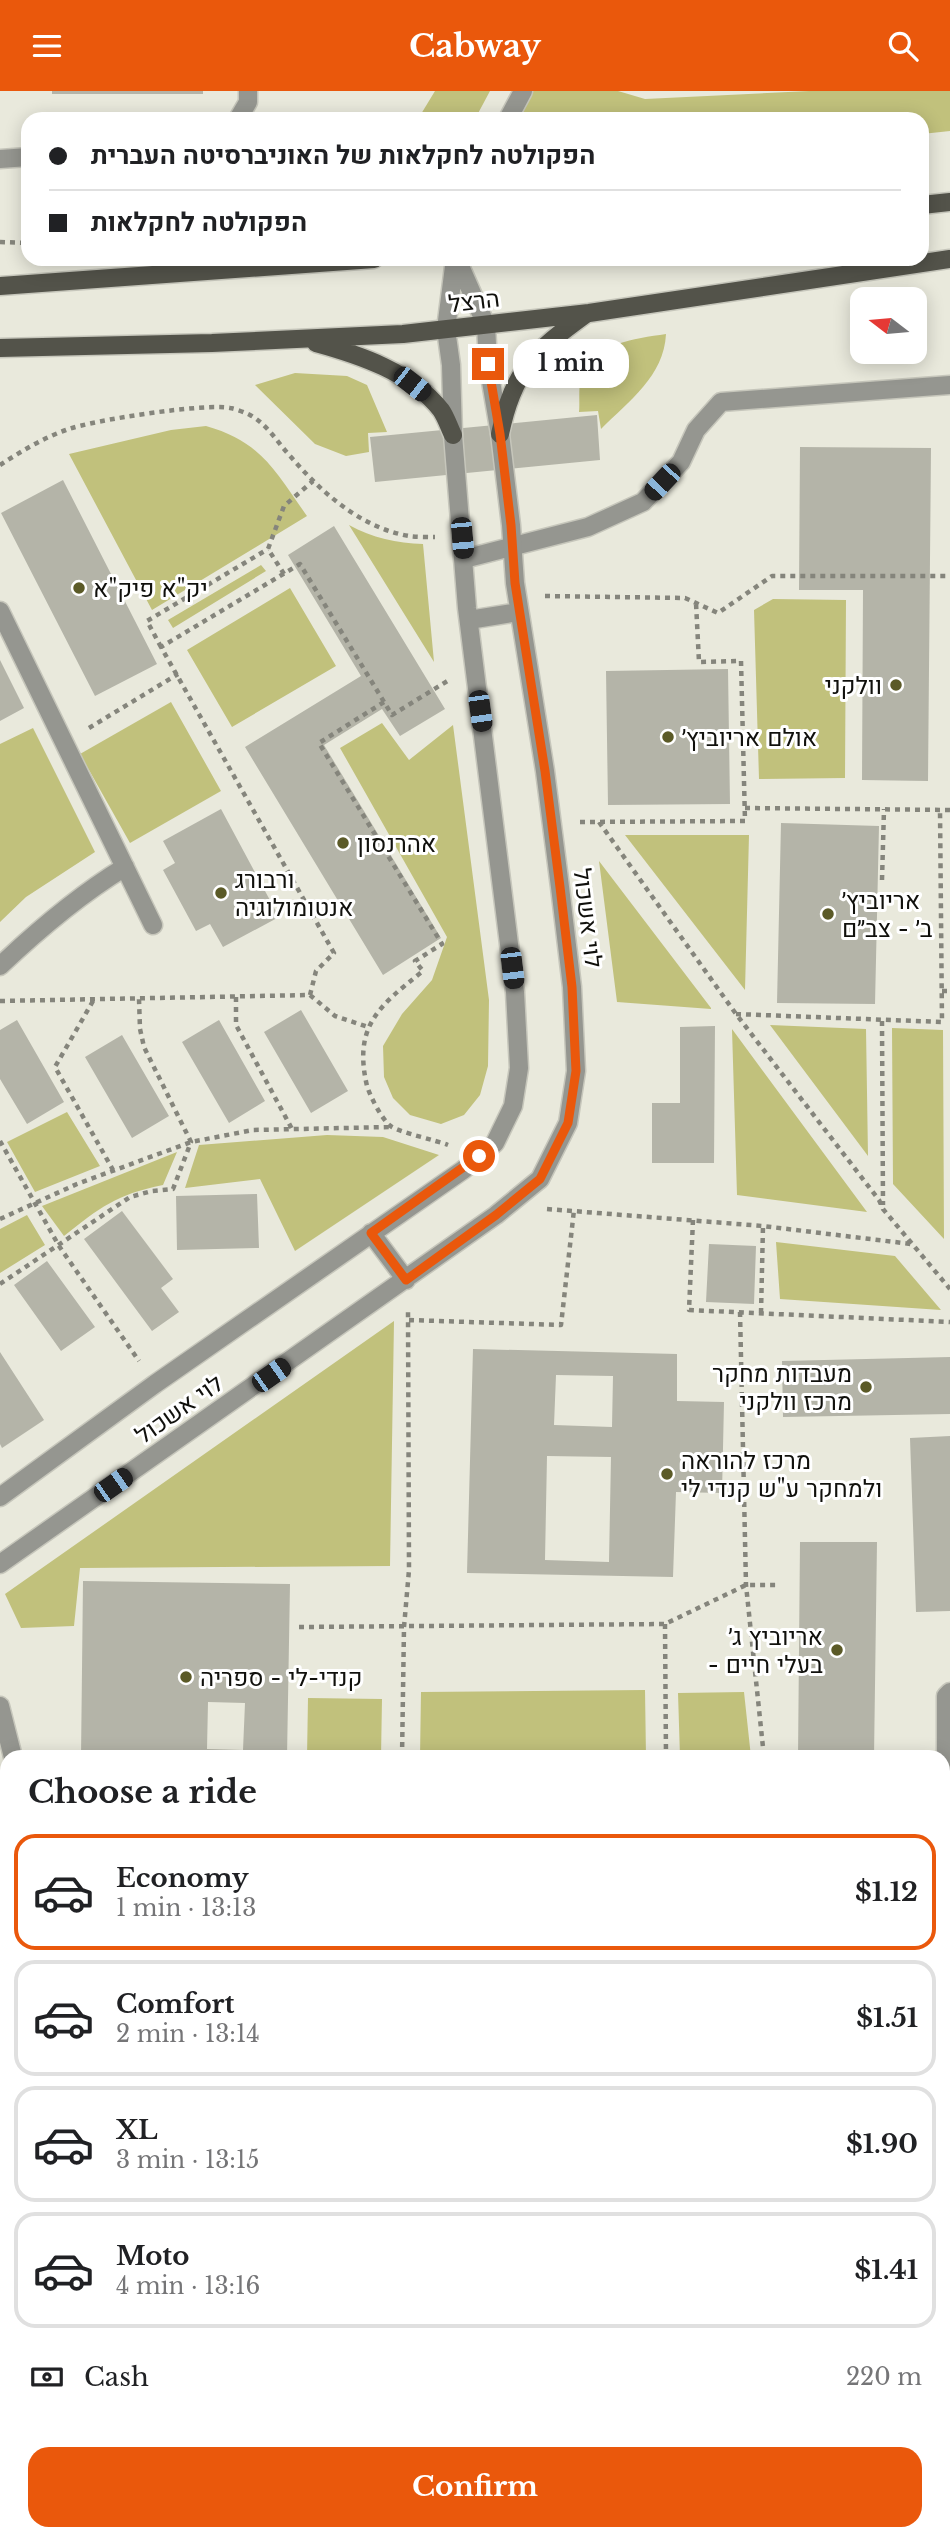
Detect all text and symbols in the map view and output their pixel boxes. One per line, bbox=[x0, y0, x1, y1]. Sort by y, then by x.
text: Cabway bbox=[409, 26, 541, 66]
icon: menu bbox=[28, 27, 66, 65]
icon: search bbox=[884, 27, 922, 65]
text: הפקולטה לחקלאות של האוניברסיטה העברית bbox=[91, 139, 595, 171]
text: הפקולטה לחקלאות bbox=[91, 206, 307, 238]
street label: הרצל bbox=[447, 283, 501, 319]
north arrow bbox=[850, 287, 928, 364]
map controls bbox=[850, 287, 927, 364]
callout: 1 min bbox=[512, 339, 628, 389]
route end bbox=[472, 348, 504, 380]
text: 1 min bbox=[538, 349, 604, 377]
car bbox=[389, 363, 436, 405]
car bbox=[640, 459, 685, 505]
car bbox=[450, 516, 475, 560]
place label: יק"א פיק"א bbox=[93, 574, 208, 603]
marker: יק"א פיק"א bbox=[71, 580, 87, 596]
place label: וולקני bbox=[825, 671, 882, 700]
marker: וולקני bbox=[888, 677, 904, 693]
car bbox=[467, 689, 494, 733]
place label: אולם אריוביץ׳ bbox=[682, 723, 817, 752]
marker: אולם אריוביץ׳ bbox=[660, 729, 676, 745]
place label: אהרנסון bbox=[357, 829, 436, 858]
marker: אהרנסון bbox=[335, 835, 351, 851]
place label: ורבורג אנטומולוגיה bbox=[235, 865, 353, 922]
street label: לוי אשכול bbox=[567, 866, 609, 970]
marker: ורבורג אנטומולוגיה bbox=[213, 885, 229, 901]
place label: אריוביץ׳ ב׳ - צב״ם bbox=[842, 886, 933, 943]
marker: אריוביץ׳ ב׳ - צב״ם bbox=[820, 906, 836, 922]
car bbox=[500, 946, 525, 990]
route start bbox=[463, 1140, 495, 1172]
car bbox=[248, 1354, 295, 1396]
place label: מעבדות מחקר מרכז וולקני bbox=[712, 1359, 852, 1416]
street label: לוי אשכול bbox=[130, 1368, 228, 1450]
marker: מעבדות מחקר מרכז וולקני bbox=[858, 1379, 874, 1395]
place label: מרכז להוראה ולמחקר ע"ש קנדי לי bbox=[681, 1446, 882, 1503]
car bbox=[90, 1464, 137, 1506]
marker: מרכז להוראה ולמחקר ע"ש קנדי לי bbox=[659, 1466, 675, 1482]
place label: אריוביץ ג׳ - בעלי חיים bbox=[708, 1622, 823, 1679]
marker: אריוביץ ג׳ - בעלי חיים bbox=[829, 1642, 845, 1658]
place label: קנדי-לי - ספריה bbox=[200, 1663, 362, 1692]
marker: קנדי-לי - ספריה bbox=[178, 1669, 194, 1685]
text: Choose a ride bbox=[28, 1772, 257, 1812]
icon: car bbox=[32, 1861, 95, 1924]
text: Economy bbox=[116, 1862, 249, 1894]
text: $1.12 bbox=[855, 1876, 918, 1908]
text: 1 min · 13:13 bbox=[116, 1894, 256, 1922]
icon: car bbox=[32, 1987, 95, 2050]
text: Comfort bbox=[116, 1988, 234, 2020]
text: $1.51 bbox=[856, 2002, 918, 2034]
text: 2 min · 13:14 bbox=[116, 2020, 260, 2048]
icon: car bbox=[32, 2113, 95, 2176]
text: XL bbox=[116, 2114, 158, 2146]
text: $1.90 bbox=[846, 2128, 918, 2160]
text: 3 min · 13:15 bbox=[116, 2146, 259, 2174]
icon: car bbox=[32, 2239, 95, 2302]
text: Moto bbox=[116, 2240, 189, 2272]
text: $1.41 bbox=[855, 2254, 918, 2286]
text: 4 min · 13:16 bbox=[116, 2272, 260, 2300]
icon: cash bbox=[28, 2358, 66, 2396]
text: Cash bbox=[84, 2361, 149, 2393]
text: 220 m bbox=[846, 2363, 922, 2391]
button: Confirm bbox=[28, 2447, 922, 2527]

